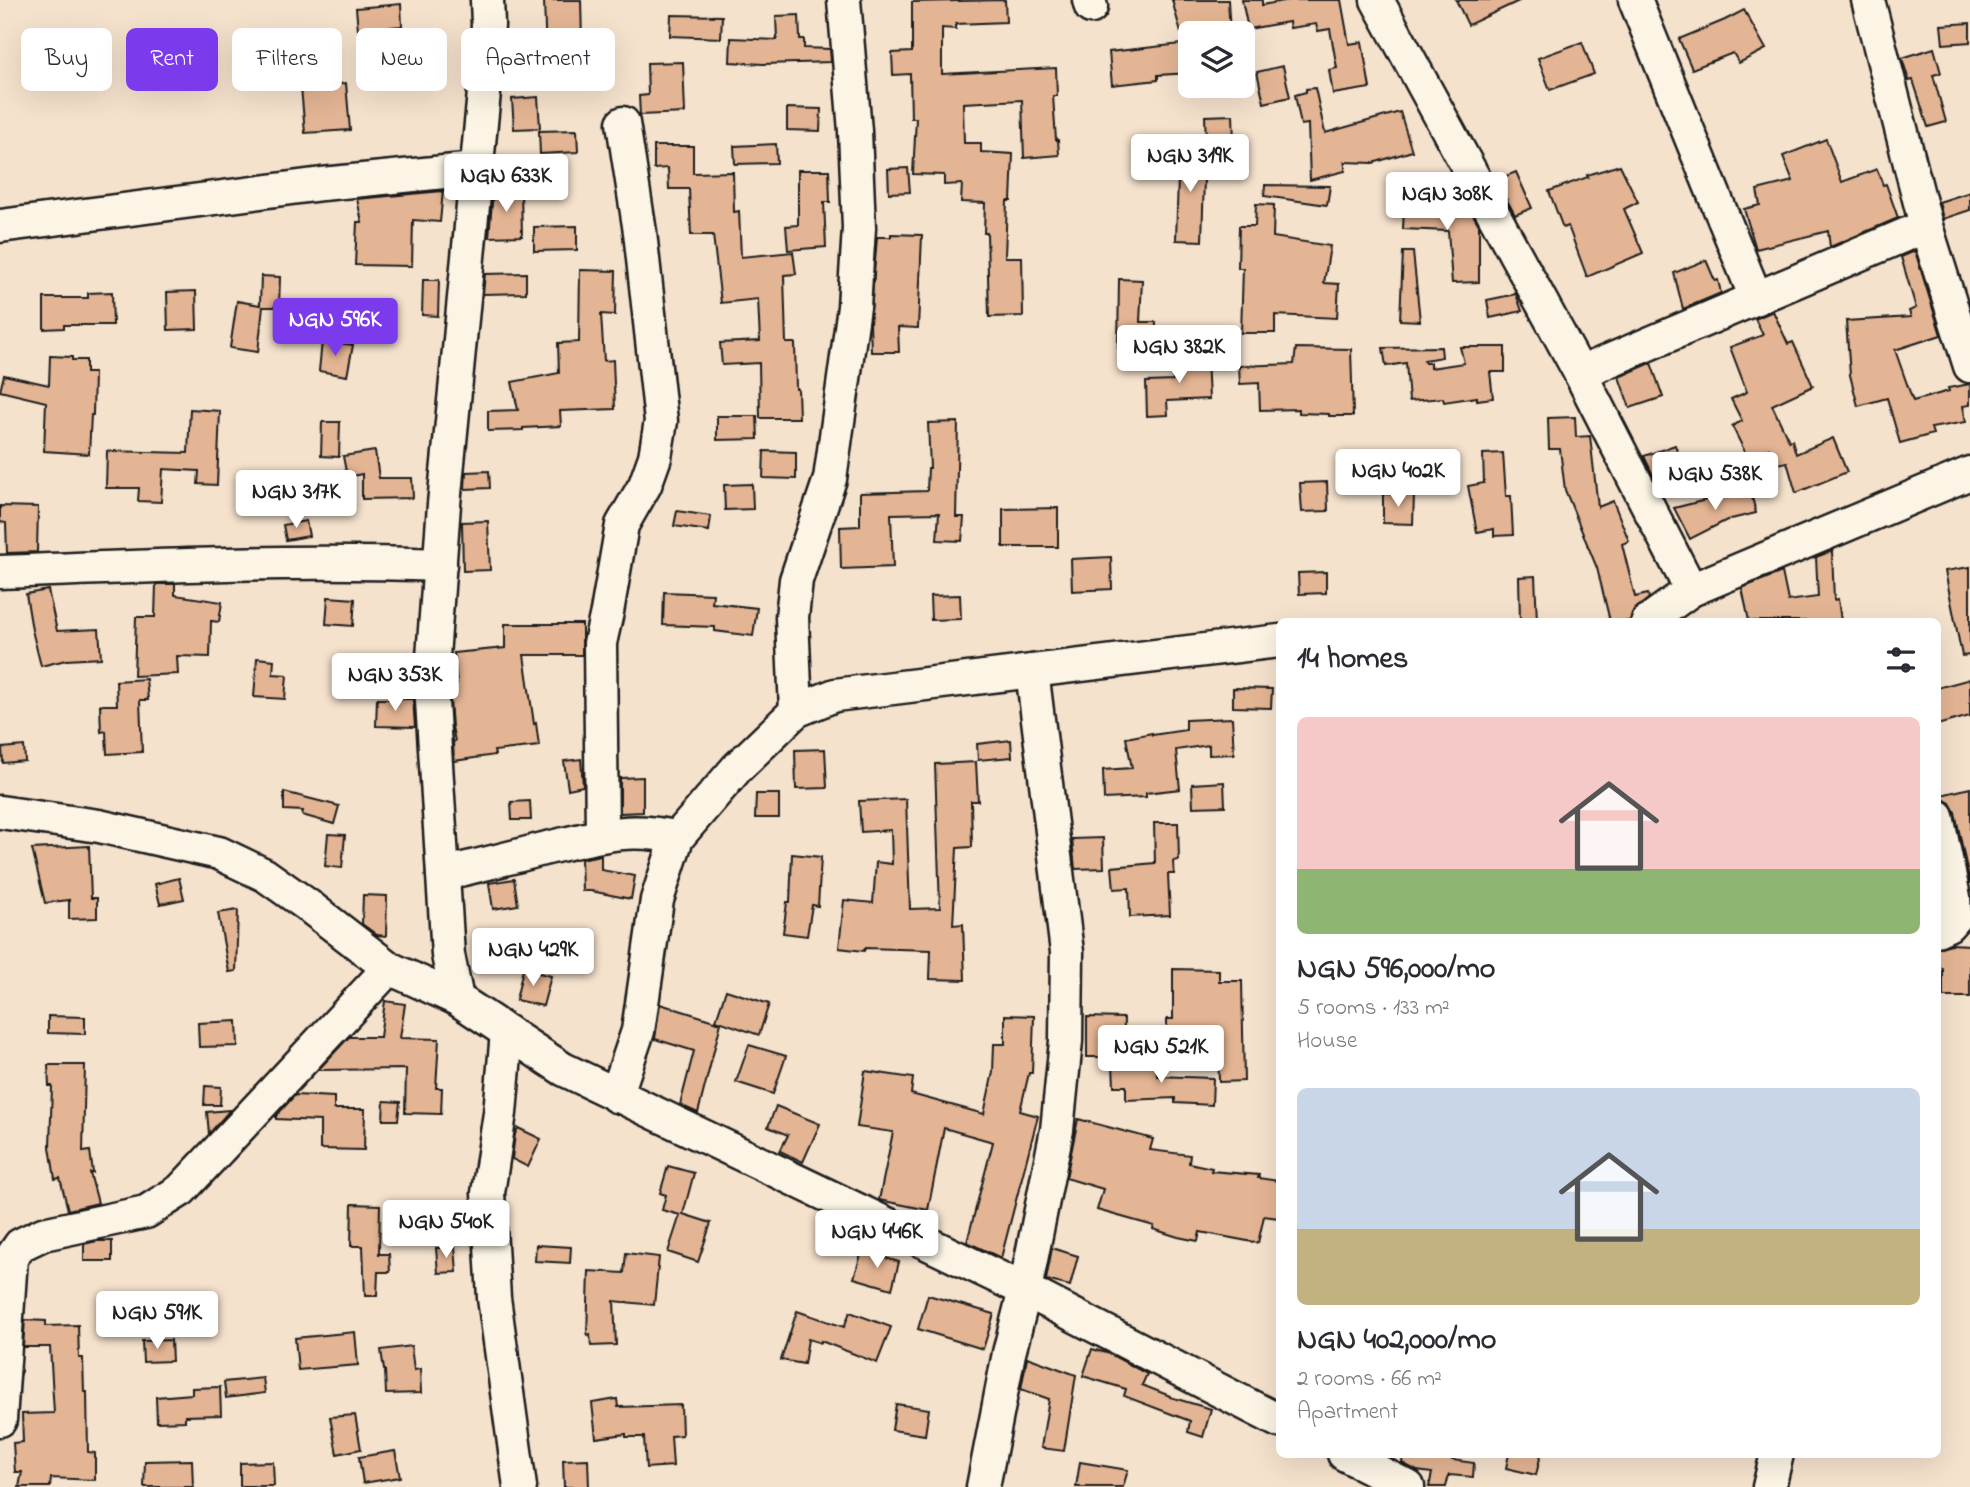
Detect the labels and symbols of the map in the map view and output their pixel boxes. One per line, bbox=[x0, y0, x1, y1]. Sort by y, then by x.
pin: NGN 319K bbox=[1118, 134, 1262, 194]
pin: NGN 633K bbox=[434, 154, 578, 214]
pin: NGN 308K bbox=[1375, 173, 1519, 232]
pin: NGN 596K bbox=[263, 298, 407, 358]
pin: NGN 382K bbox=[1107, 326, 1251, 385]
pin: NGN 402K bbox=[1326, 449, 1470, 509]
pin: NGN 538K bbox=[1643, 452, 1787, 512]
pin: NGN 317K bbox=[224, 470, 368, 530]
pin: NGN 353K bbox=[323, 654, 467, 713]
pin: NGN 429K bbox=[461, 928, 605, 988]
pin: NGN 521K bbox=[1089, 1026, 1233, 1085]
pin: NGN 540K bbox=[374, 1200, 518, 1260]
pin: NGN 446K bbox=[805, 1210, 949, 1270]
pin: NGN 591K bbox=[85, 1292, 229, 1351]

